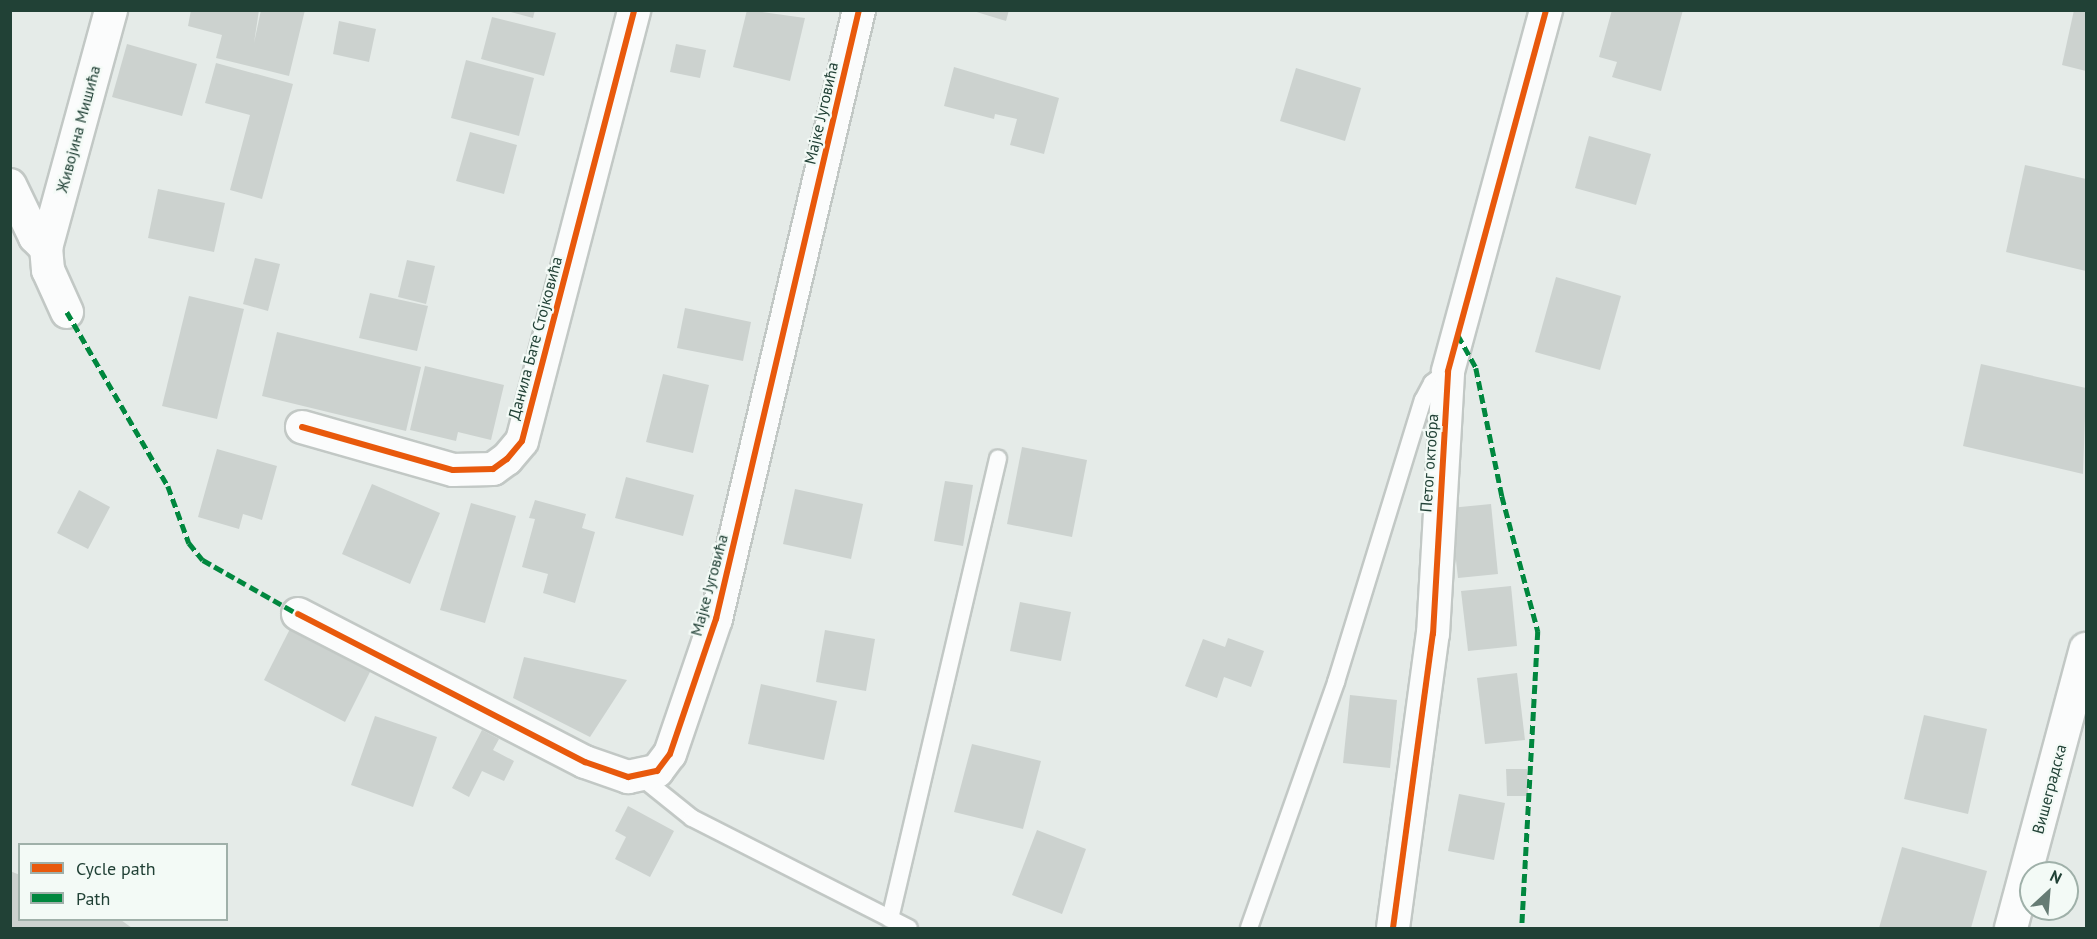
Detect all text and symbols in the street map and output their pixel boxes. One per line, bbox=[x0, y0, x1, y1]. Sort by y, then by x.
street label: Мајке Југовића bbox=[800, 60, 842, 166]
street label: Живојина Мишића bbox=[52, 63, 104, 195]
street label: Данила Бате Стојковића bbox=[504, 254, 566, 422]
street label: Петог октобра bbox=[1416, 413, 1442, 513]
street label: Мајке Југовића bbox=[686, 532, 732, 638]
street label: Вишеградска bbox=[2028, 742, 2070, 836]
legend bbox=[18, 843, 228, 921]
text: Cycle path bbox=[76, 857, 156, 880]
north arrow bbox=[2019, 861, 2079, 921]
text: N bbox=[2047, 865, 2065, 888]
text: Path bbox=[76, 887, 110, 910]

